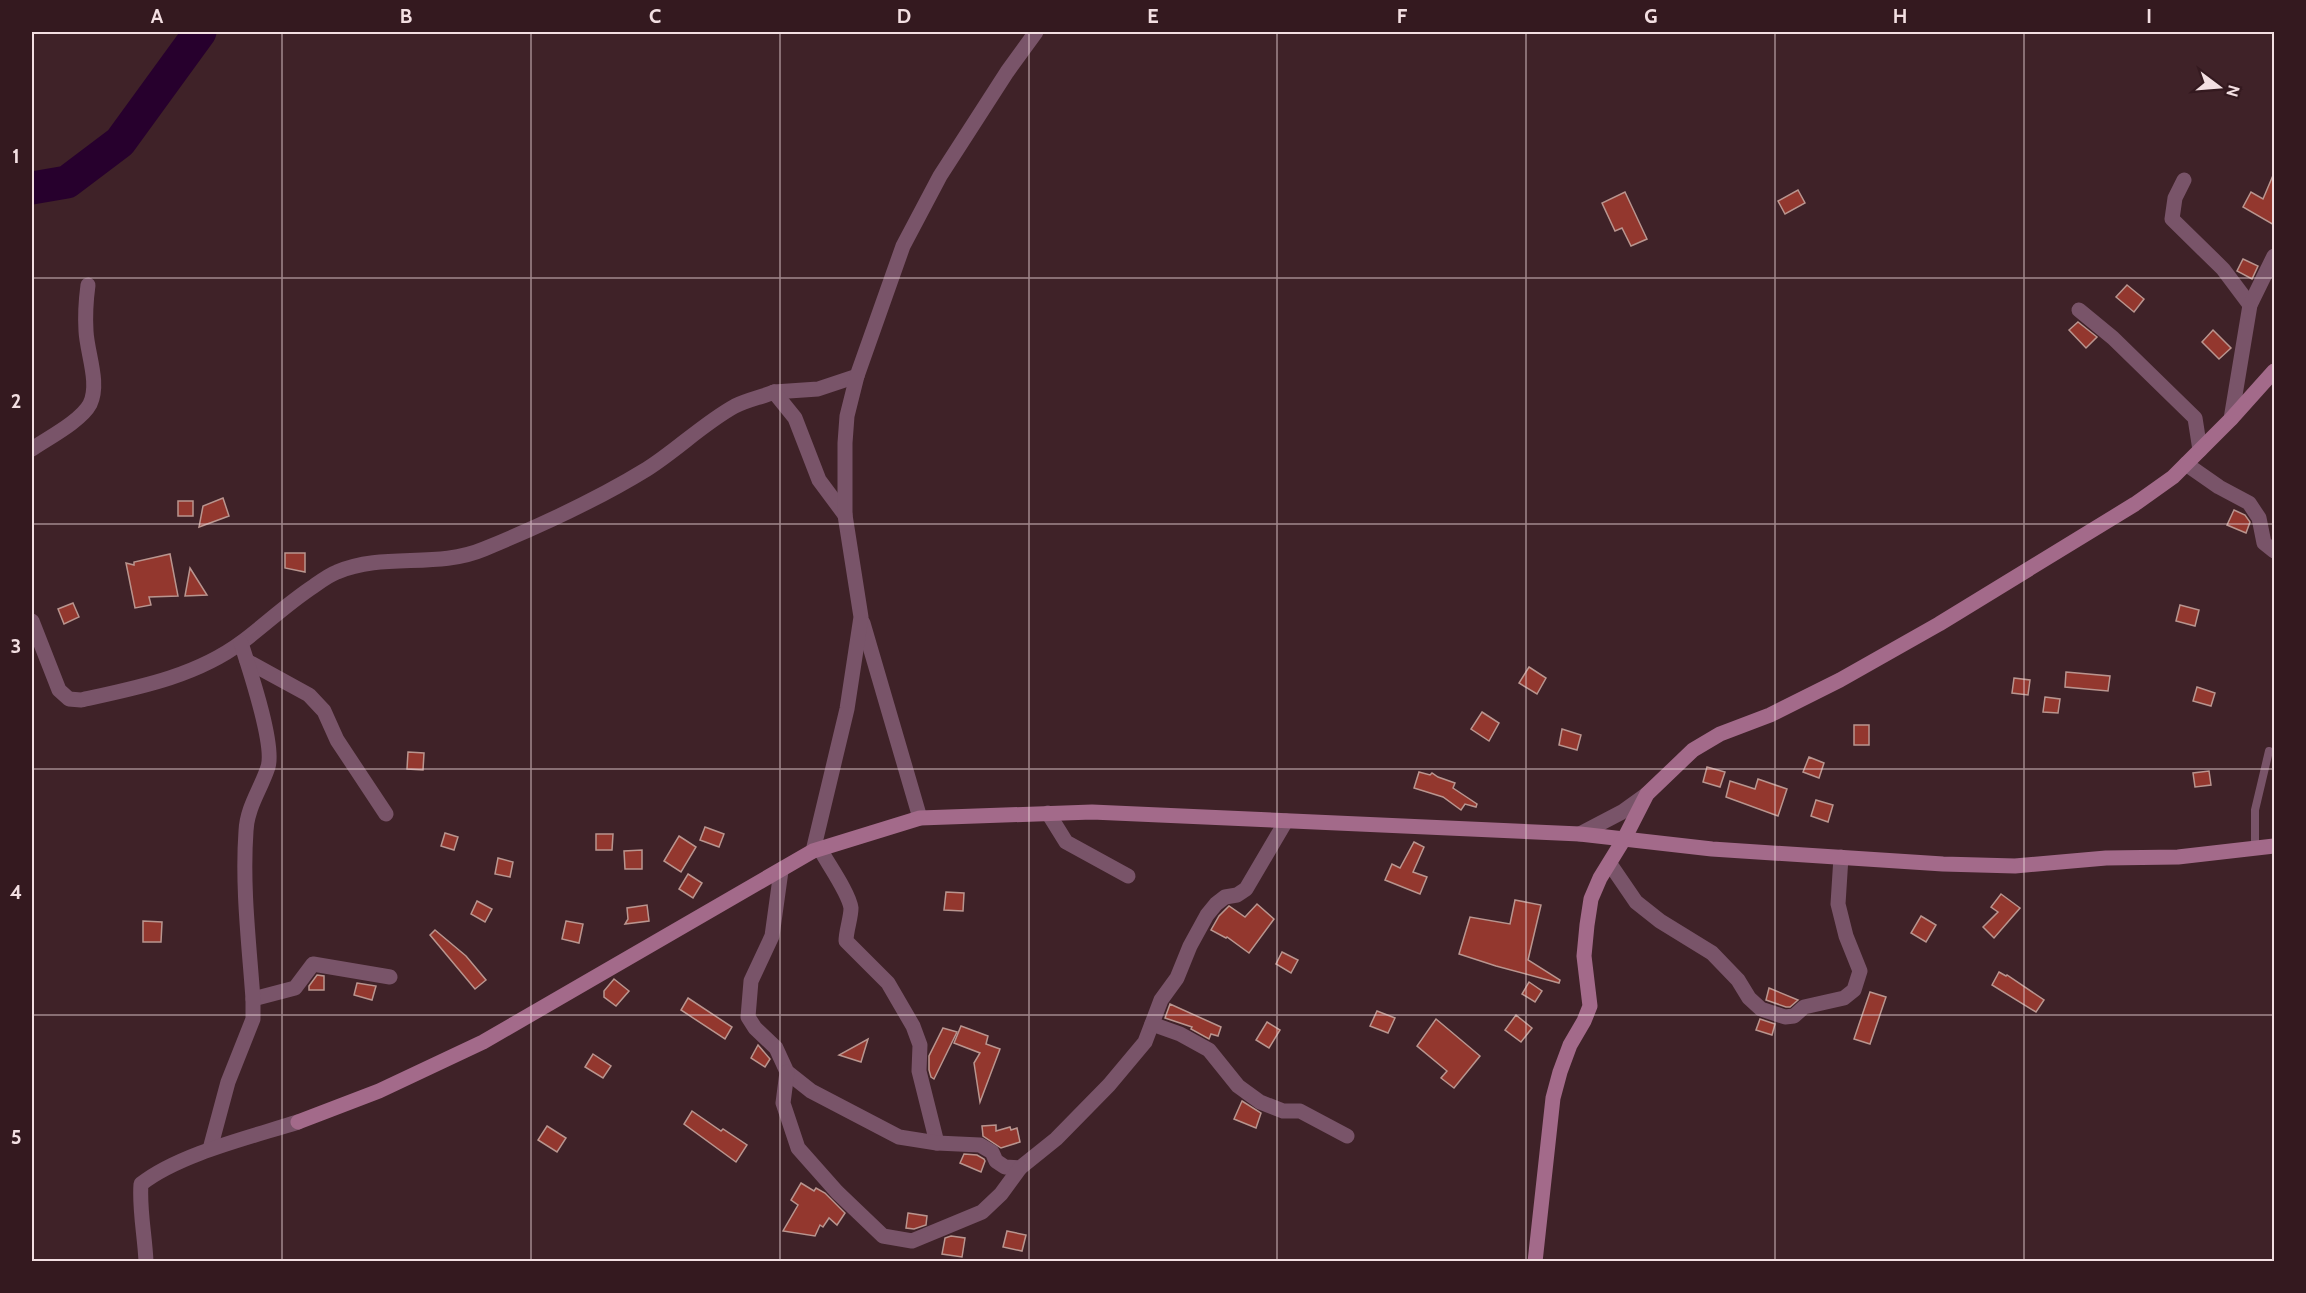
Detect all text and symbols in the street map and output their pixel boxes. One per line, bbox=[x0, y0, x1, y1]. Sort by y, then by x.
text: A bbox=[151, 4, 164, 28]
text: B bbox=[400, 4, 412, 28]
text: C bbox=[649, 4, 661, 28]
text: D bbox=[897, 4, 911, 28]
text: E bbox=[1147, 4, 1159, 28]
text: F bbox=[1397, 4, 1408, 28]
text: G bbox=[1644, 4, 1658, 28]
text: H bbox=[1893, 4, 1907, 28]
text: I bbox=[2146, 4, 2152, 28]
north arrow bbox=[2189, 57, 2249, 117]
text: N bbox=[2222, 83, 2244, 99]
text: 1 bbox=[12, 144, 20, 168]
text: 2 bbox=[11, 389, 21, 413]
text: 3 bbox=[11, 634, 21, 658]
text: 4 bbox=[10, 880, 22, 904]
text: 5 bbox=[11, 1125, 21, 1149]

